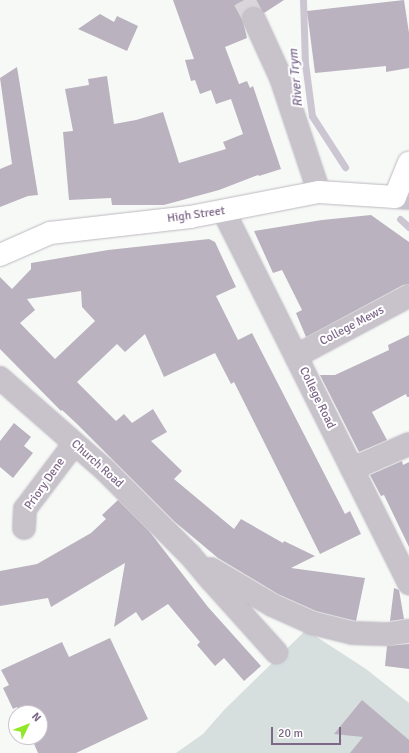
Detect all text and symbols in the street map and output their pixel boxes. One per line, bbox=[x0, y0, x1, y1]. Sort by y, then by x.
water label: River Trym bbox=[286, 48, 306, 108]
street label: High Street bbox=[166, 204, 226, 226]
street label: College Mews bbox=[317, 303, 387, 349]
street label: College Road bbox=[296, 365, 338, 431]
street label: Church Road bbox=[68, 437, 126, 491]
street label: Priory Dene bbox=[22, 455, 68, 513]
north arrow bbox=[8, 705, 48, 745]
text: N bbox=[29, 710, 44, 724]
scale bar bbox=[273, 719, 343, 745]
text: 20 m bbox=[278, 726, 303, 741]

